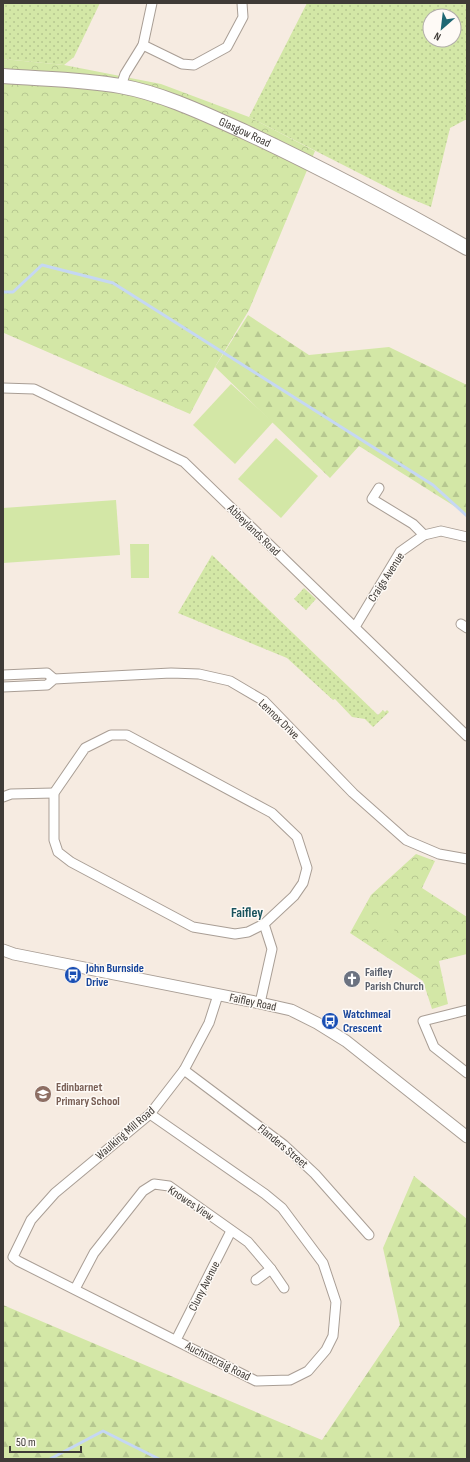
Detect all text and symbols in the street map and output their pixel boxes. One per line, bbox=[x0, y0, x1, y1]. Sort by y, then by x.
north arrow bbox=[422, 8, 462, 48]
text: N bbox=[432, 29, 443, 44]
street label: Glasgow Road bbox=[216, 114, 273, 151]
street label: Abbeylands Road bbox=[223, 501, 283, 559]
street label: Craigs Avenue bbox=[365, 549, 408, 605]
street label: Lennox Drive bbox=[255, 696, 303, 743]
district label: Faifley bbox=[231, 904, 263, 921]
place label: John Burnside Drive bbox=[85, 961, 144, 990]
bus stop icon: John Burnside Drive bbox=[63, 965, 83, 985]
place label: Faifley Parish Church bbox=[365, 965, 424, 994]
church icon: Faifley Parish Church bbox=[342, 969, 362, 989]
street label: Faifley Road bbox=[228, 990, 278, 1015]
place label: Watchmeal Crescent bbox=[343, 1007, 391, 1036]
bus stop icon: Watchmeal Crescent bbox=[320, 1011, 340, 1031]
place label: Edinbarnet Primary School bbox=[56, 1080, 120, 1109]
school or university icon: Edinbarnet Primary School bbox=[33, 1084, 53, 1104]
street label: Waulking Mill Road bbox=[93, 1104, 158, 1163]
street label: Flanders Street bbox=[254, 1121, 311, 1172]
street label: Knowes View bbox=[165, 1183, 217, 1224]
street label: Cluny Avenue bbox=[185, 1259, 223, 1314]
street label: Auchnacraig Road bbox=[182, 1338, 253, 1384]
scale bar bbox=[10, 1428, 81, 1454]
text: 50 m bbox=[16, 1435, 36, 1450]

